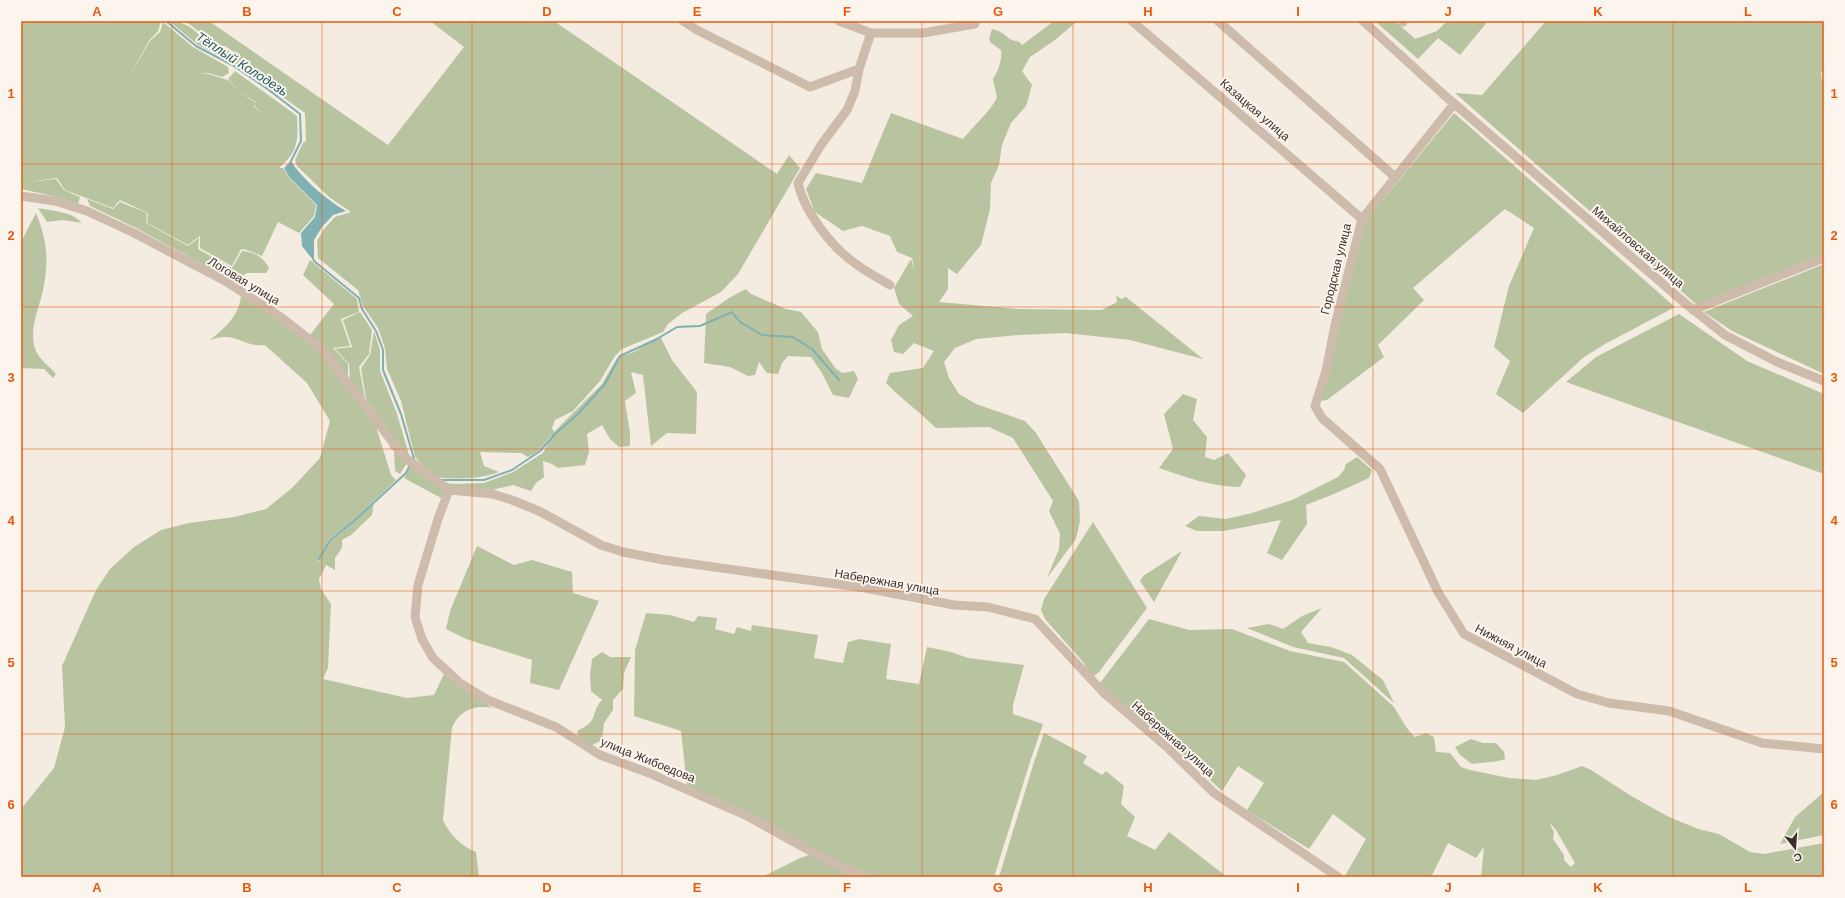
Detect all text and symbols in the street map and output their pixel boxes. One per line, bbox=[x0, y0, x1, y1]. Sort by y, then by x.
text: A bbox=[92, 4, 102, 19]
text: B bbox=[242, 4, 252, 19]
text: C bbox=[392, 4, 402, 19]
text: D bbox=[542, 4, 552, 19]
text: E bbox=[693, 4, 702, 19]
text: F bbox=[843, 4, 851, 19]
text: G bbox=[993, 4, 1003, 19]
text: H bbox=[1143, 4, 1153, 19]
text: I bbox=[1296, 4, 1300, 19]
text: J bbox=[1444, 4, 1452, 19]
text: K bbox=[1593, 4, 1603, 19]
text: L bbox=[1744, 4, 1752, 19]
water label: Тёплый Колодезь bbox=[193, 29, 291, 99]
street label: Казацкая улица bbox=[1217, 76, 1293, 144]
text: 1 bbox=[7, 86, 15, 101]
text: 1 bbox=[1830, 86, 1838, 101]
street label: Михайловская улица bbox=[1589, 203, 1687, 291]
street label: Городская улица bbox=[1318, 222, 1354, 316]
text: 2 bbox=[7, 228, 15, 243]
text: 2 bbox=[1830, 228, 1838, 243]
street label: Логовая улица bbox=[206, 254, 283, 308]
text: 3 bbox=[7, 370, 15, 385]
text: 3 bbox=[1830, 370, 1838, 385]
text: 4 bbox=[7, 513, 15, 528]
text: 4 bbox=[1830, 513, 1838, 528]
street label: Набережная улица bbox=[834, 566, 941, 598]
street label: Нижняя улица bbox=[1473, 621, 1550, 671]
text: 5 bbox=[7, 655, 15, 670]
text: 5 bbox=[1830, 655, 1838, 670]
street label: Набережная улица bbox=[1129, 698, 1217, 780]
street label: улица Жибоедова bbox=[599, 735, 698, 785]
text: 6 bbox=[7, 797, 15, 812]
text: 6 bbox=[1830, 797, 1838, 812]
north arrow bbox=[1775, 828, 1815, 868]
text: С bbox=[1792, 851, 1803, 864]
text: A bbox=[92, 880, 102, 895]
text: B bbox=[242, 880, 252, 895]
text: C bbox=[392, 880, 402, 895]
text: D bbox=[542, 880, 552, 895]
text: E bbox=[693, 880, 702, 895]
text: F bbox=[843, 880, 851, 895]
text: G bbox=[993, 880, 1003, 895]
text: H bbox=[1143, 880, 1153, 895]
text: I bbox=[1296, 880, 1300, 895]
text: J bbox=[1444, 880, 1452, 895]
text: K bbox=[1593, 880, 1603, 895]
text: L bbox=[1744, 880, 1752, 895]

